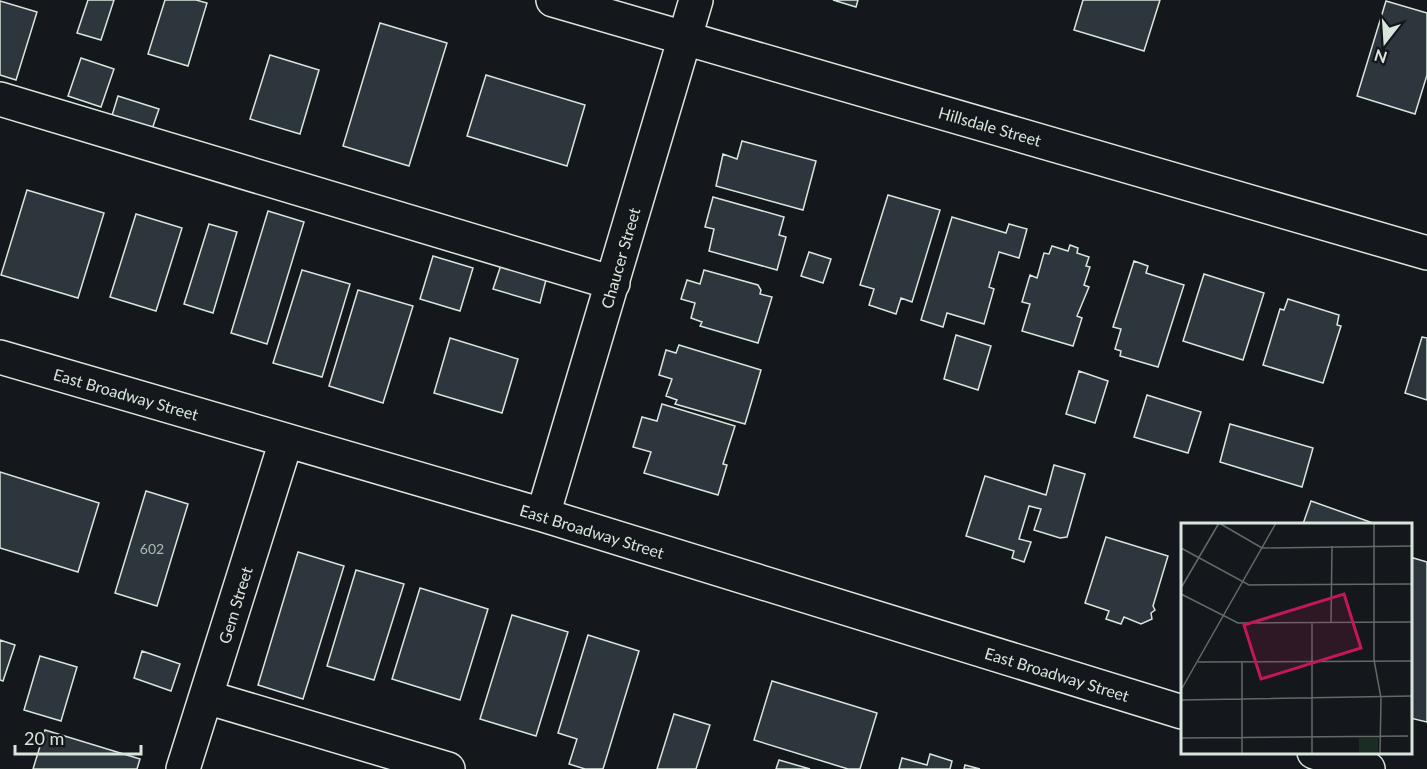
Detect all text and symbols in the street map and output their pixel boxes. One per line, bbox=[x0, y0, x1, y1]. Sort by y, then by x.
north arrow bbox=[1355, 12, 1415, 72]
text: N bbox=[1372, 46, 1389, 68]
street label: Hillsdale Street bbox=[937, 102, 1044, 150]
street label: Chaucer Street bbox=[597, 205, 644, 311]
street label: East Broadway Street bbox=[51, 364, 201, 424]
street label: East Broadway Street bbox=[518, 500, 667, 562]
inset map bbox=[1181, 523, 1412, 754]
house number: 602 bbox=[140, 540, 164, 557]
street label: Gem Street bbox=[214, 564, 256, 646]
street label: East Broadway Street bbox=[983, 643, 1132, 705]
scale bar bbox=[15, 718, 141, 756]
text: 20 m bbox=[24, 727, 64, 749]

